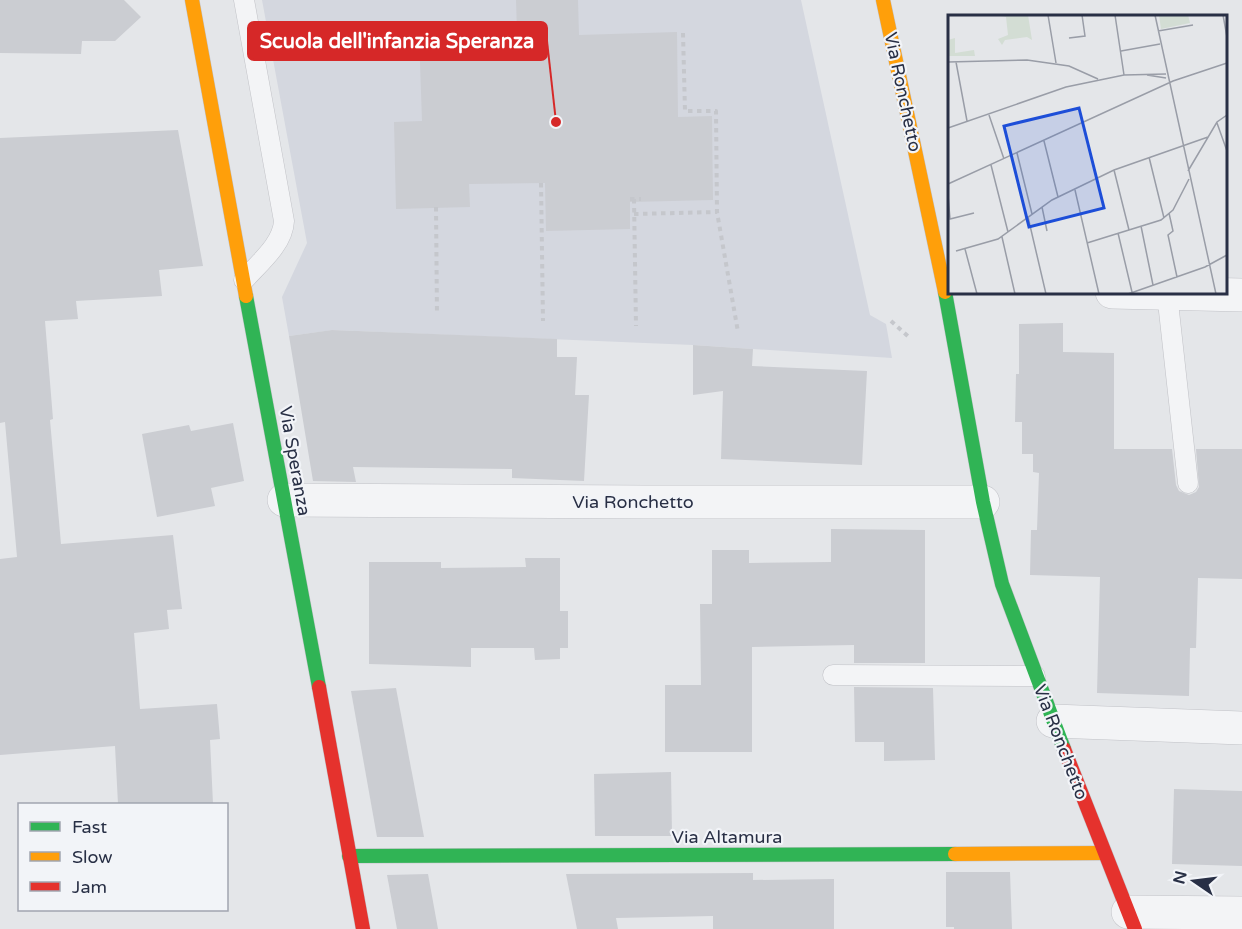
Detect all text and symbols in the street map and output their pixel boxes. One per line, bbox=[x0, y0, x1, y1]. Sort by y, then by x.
inset map bbox=[948, 15, 1227, 294]
callout: Scuola dell'infanzia Speranza bbox=[248, 22, 547, 60]
text: Scuola dell'infanzia Speranza bbox=[260, 30, 534, 54]
street label: Via Ronchetto bbox=[880, 30, 926, 154]
street label: Via Speranza bbox=[275, 404, 315, 518]
street label: Via Ronchetto bbox=[572, 491, 694, 513]
street label: Via Ronchetto bbox=[1029, 681, 1093, 803]
legend bbox=[18, 803, 228, 911]
text: Fast bbox=[72, 816, 107, 838]
street label: Via Altamura bbox=[672, 826, 782, 848]
text: Slow bbox=[72, 846, 113, 868]
north arrow bbox=[1164, 851, 1224, 911]
text: N bbox=[1169, 869, 1192, 886]
text: Jam bbox=[72, 876, 107, 898]

